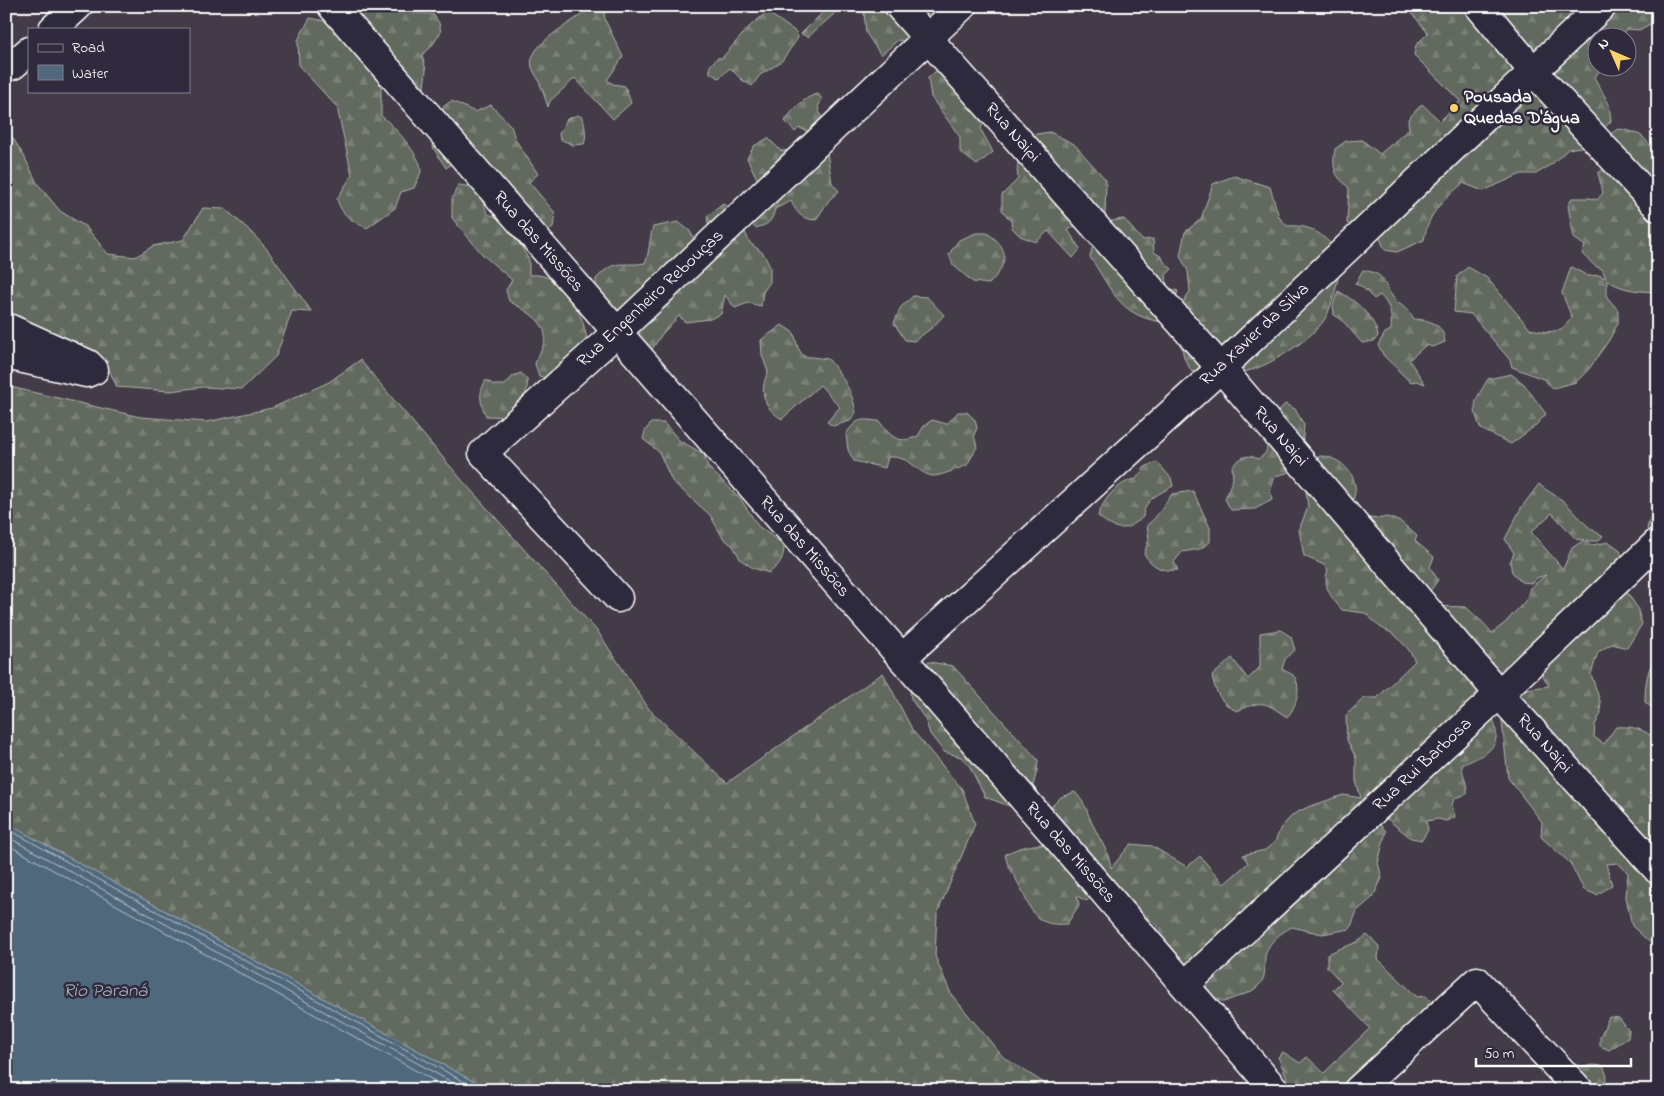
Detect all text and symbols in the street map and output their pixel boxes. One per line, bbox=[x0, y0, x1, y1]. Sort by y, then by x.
legend bbox=[28, 28, 190, 92]
north arrow bbox=[1586, 28, 1636, 78]
text: N bbox=[1593, 33, 1615, 55]
text: Road bbox=[72, 37, 105, 59]
text: Water bbox=[72, 63, 108, 85]
place label: Pousada Quedas D'água bbox=[1464, 85, 1580, 133]
street label: Rua Naipi bbox=[978, 97, 1046, 169]
marker: Pousada Quedas D'água bbox=[1448, 102, 1460, 114]
street label: Rua das Missões bbox=[487, 186, 589, 298]
street label: Rua Engenheiro Rebouças bbox=[572, 224, 731, 375]
street label: Rua Xavier da Silva bbox=[1194, 277, 1316, 393]
street label: Rua Naipi bbox=[1246, 401, 1314, 473]
street label: Rua das Missões bbox=[753, 491, 855, 603]
street label: Rua Naipi bbox=[1510, 708, 1578, 780]
street label: Rua Rui Barbosa bbox=[1368, 712, 1478, 818]
street label: Rua das Missões bbox=[1019, 797, 1121, 909]
water label: Rio Paraná bbox=[63, 978, 148, 1005]
scale bar bbox=[1476, 1036, 1632, 1068]
text: 50 m bbox=[1484, 1043, 1515, 1065]

